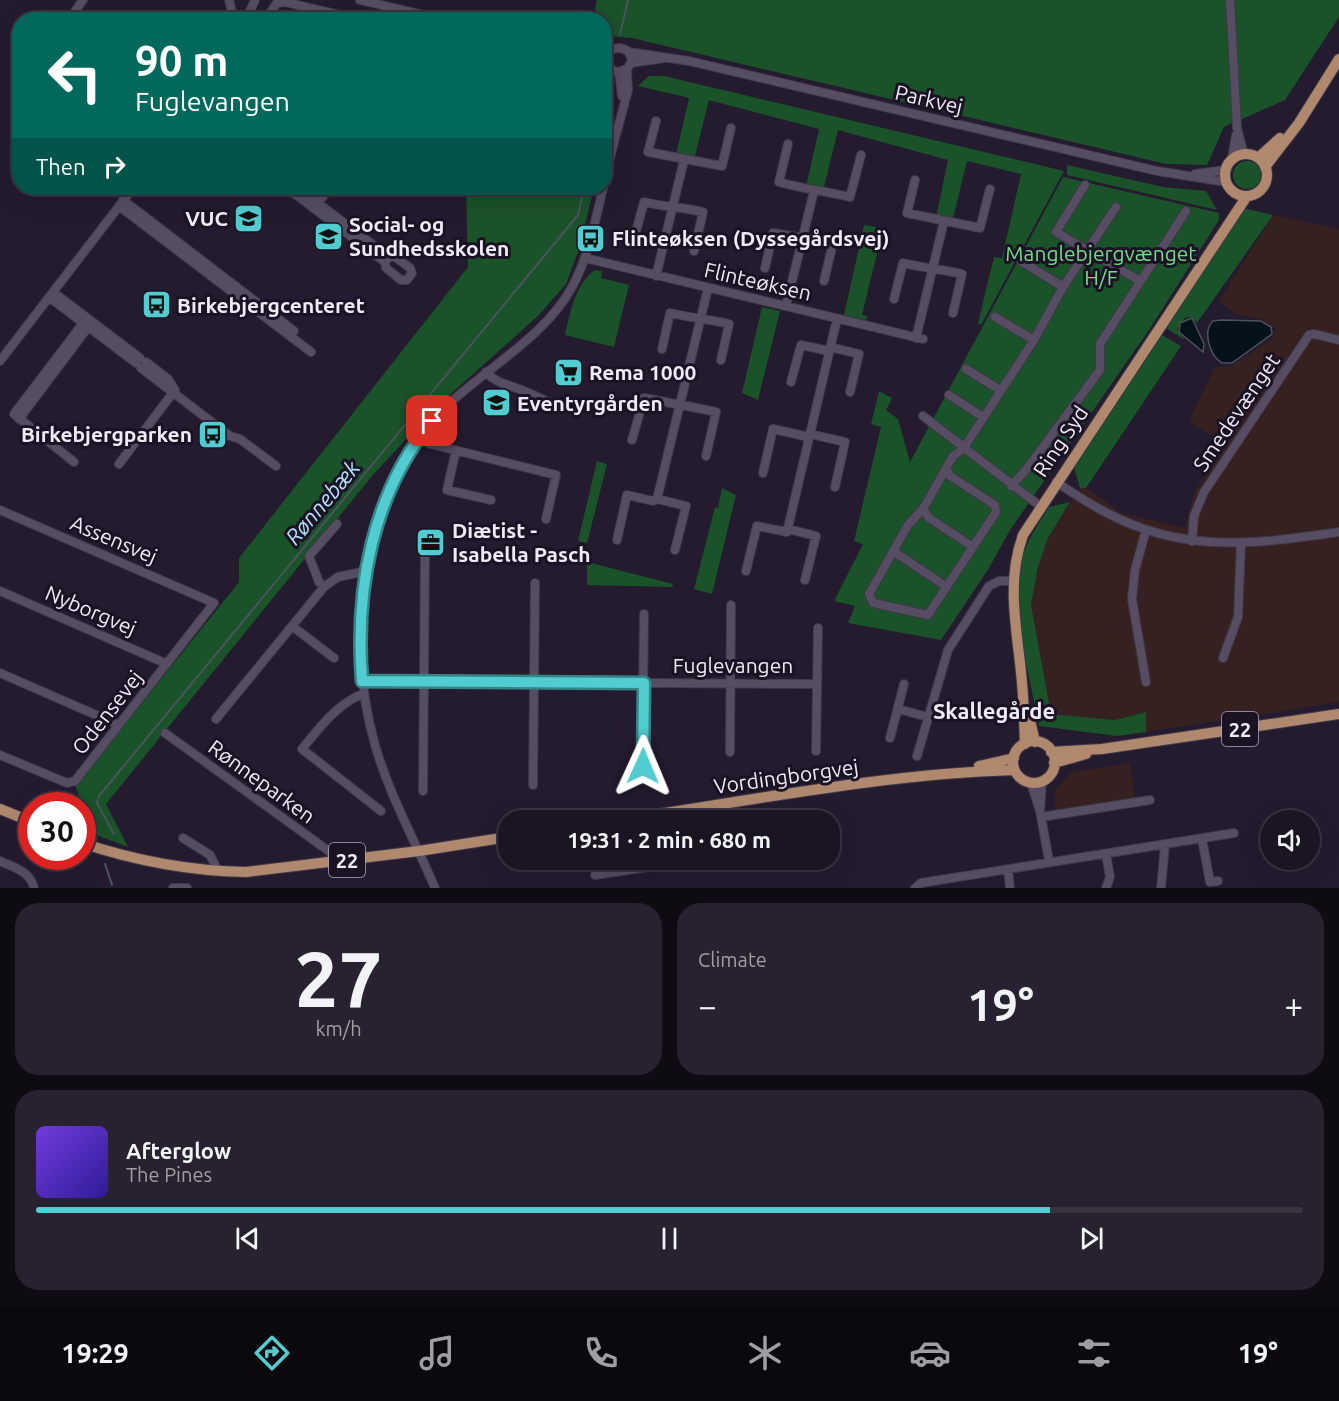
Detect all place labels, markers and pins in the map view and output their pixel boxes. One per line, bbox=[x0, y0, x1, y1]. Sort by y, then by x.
school or university icon: VUC bbox=[233, 202, 265, 234]
place label: VUC bbox=[185, 206, 228, 230]
place label: Social- og Sundhedsskolen bbox=[349, 212, 509, 260]
school or university icon: Social- og Sundhedsskolen bbox=[312, 220, 344, 252]
bus stop icon: Flinteøksen (Dyssegårdsvej) bbox=[575, 222, 607, 254]
place label: Flinteøksen (Dyssegårdsvej) bbox=[612, 226, 890, 250]
bus stop icon: Birkebjergcenteret bbox=[140, 289, 172, 321]
place label: Birkebjergcenteret bbox=[177, 293, 365, 317]
supermarket icon: Rema 1000 bbox=[552, 356, 584, 388]
place label: Rema 1000 bbox=[589, 360, 696, 384]
school or university icon: Eventyrgården bbox=[480, 387, 512, 419]
place label: Eventyrgården bbox=[517, 391, 663, 415]
pin bbox=[406, 395, 457, 446]
bus stop icon: Birkebjergparken bbox=[197, 418, 229, 450]
place label: Birkebjergparken bbox=[21, 422, 192, 446]
place label: Diætist - Isabella Pasch bbox=[452, 518, 591, 566]
office icon: Diætist - Isabella Pasch bbox=[415, 526, 447, 558]

